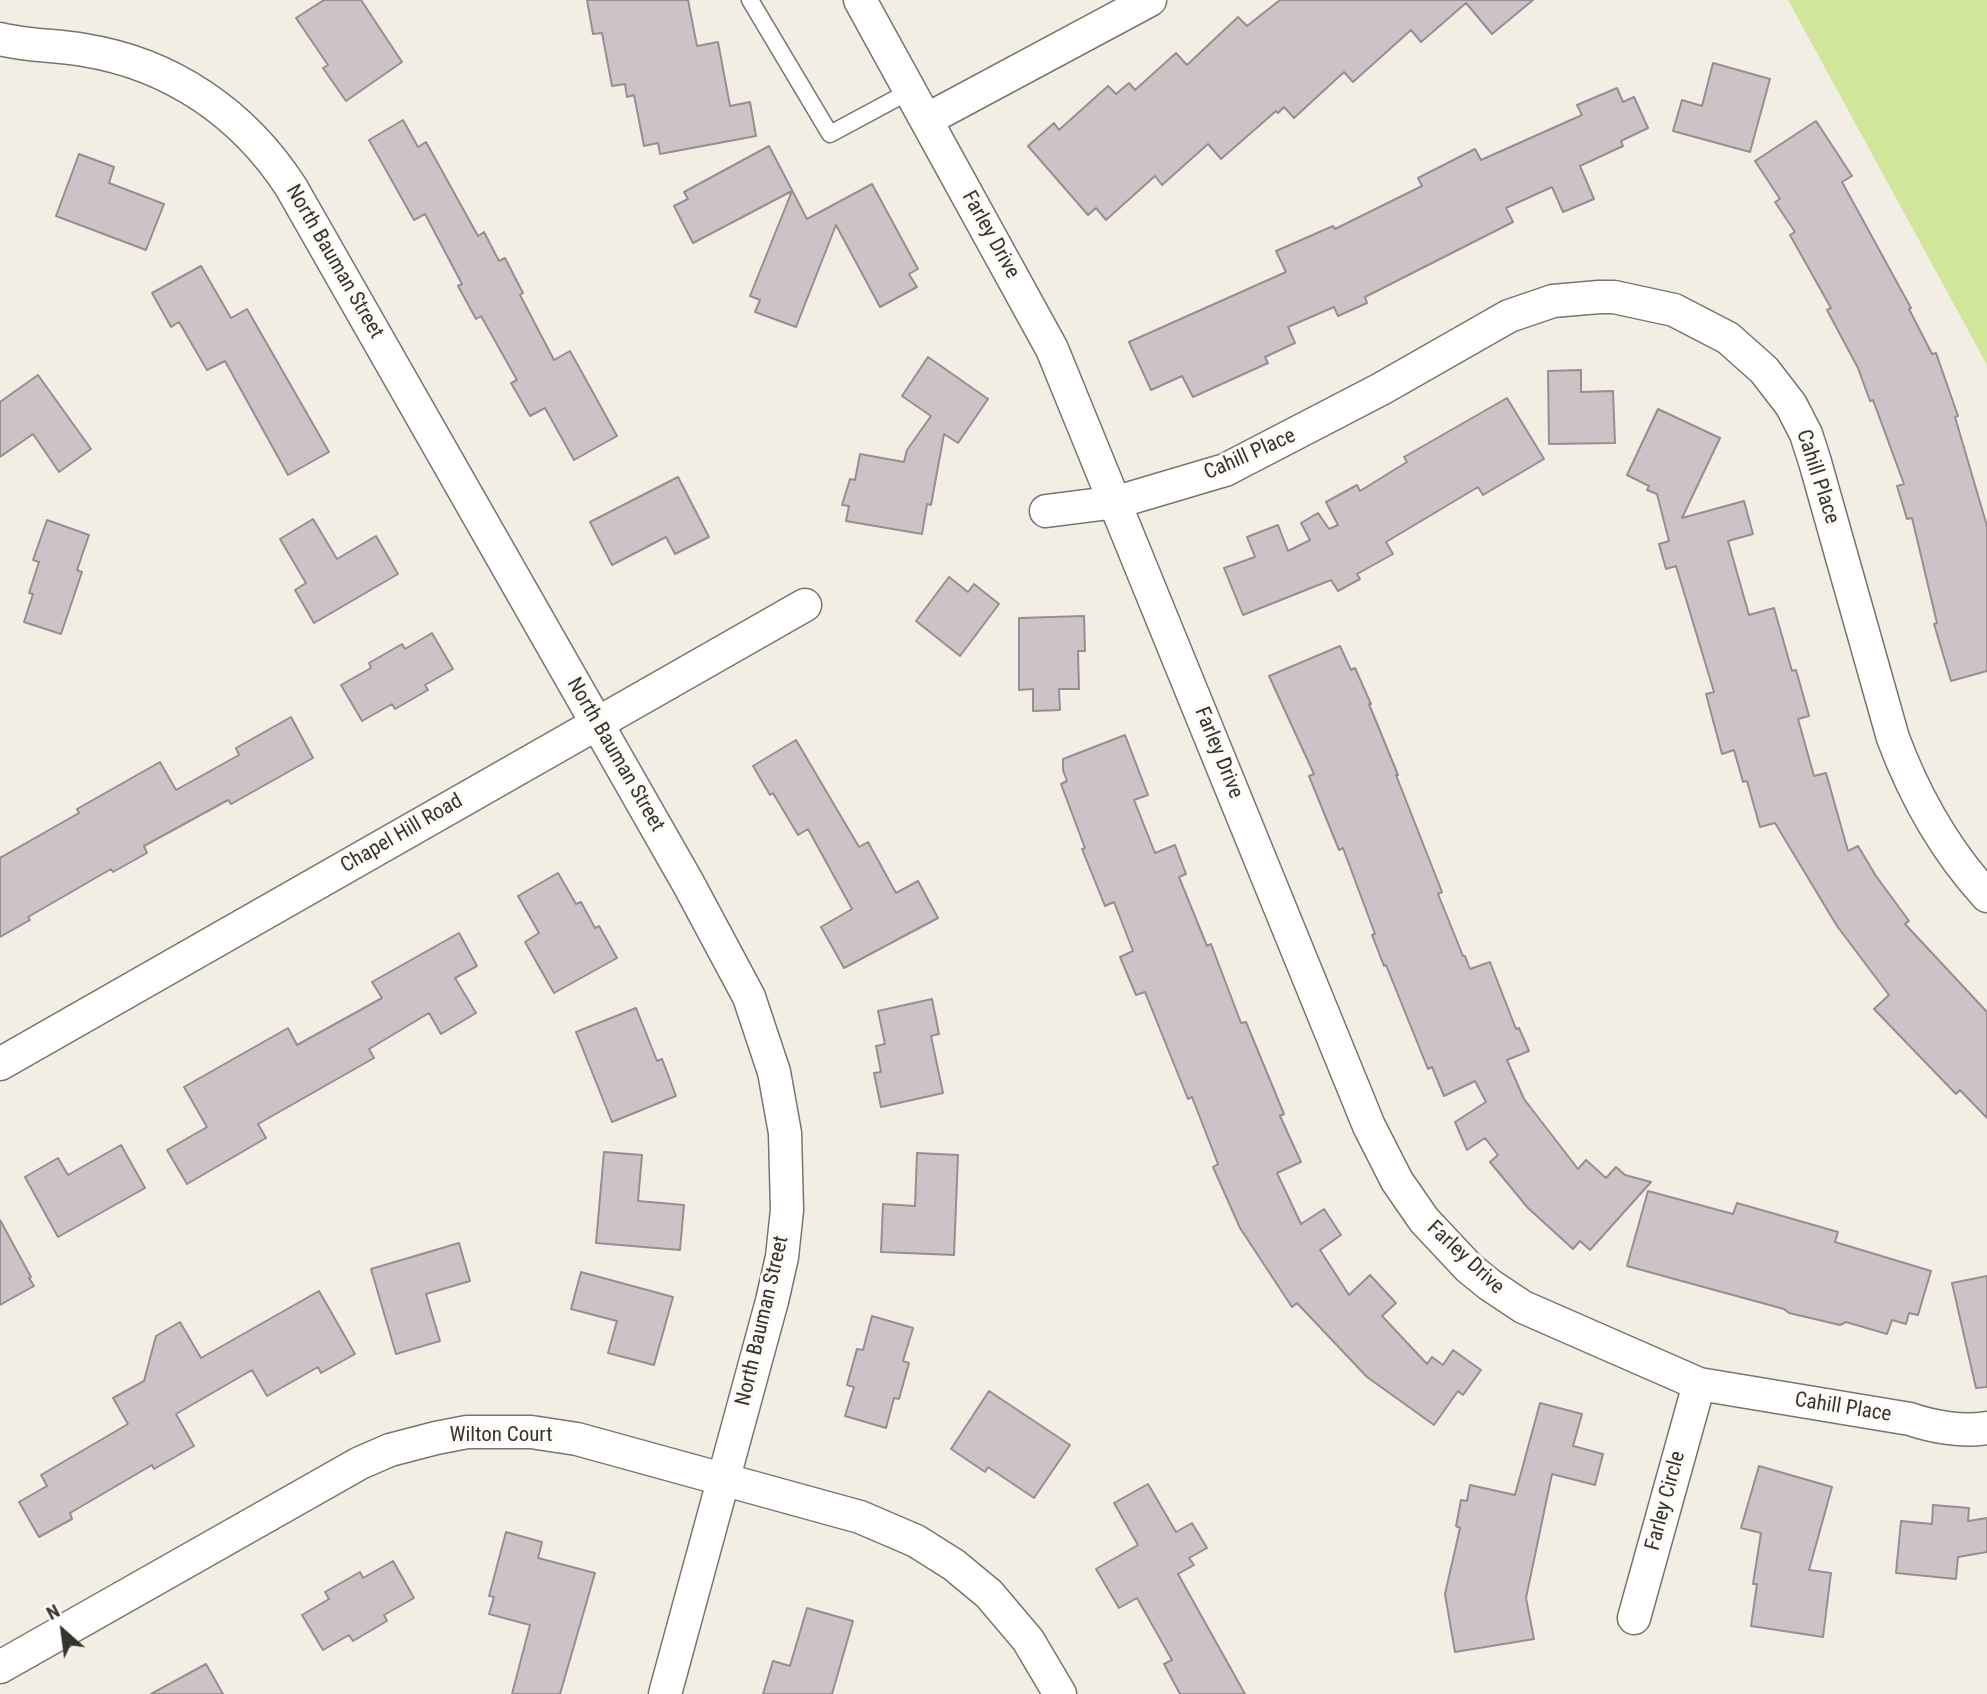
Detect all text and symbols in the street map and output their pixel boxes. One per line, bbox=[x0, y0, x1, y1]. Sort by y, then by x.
street label: North Bauman Street bbox=[280, 181, 388, 343]
street label: Farley Drive bbox=[956, 187, 1024, 283]
street label: Cahill Place bbox=[1200, 424, 1300, 486]
street label: Cahill Place bbox=[1790, 427, 1844, 527]
street label: North Bauman Street bbox=[561, 674, 669, 836]
street label: Farley Drive bbox=[1188, 704, 1248, 802]
street label: Chapel Hill Road bbox=[337, 789, 467, 879]
street label: Farley Drive bbox=[1421, 1216, 1509, 1300]
street label: North Bauman Street bbox=[731, 1234, 795, 1408]
street label: Cahill Place bbox=[1793, 1388, 1893, 1428]
street label: Wilton Court bbox=[450, 1423, 552, 1449]
street label: Farley Circle bbox=[1641, 1449, 1691, 1553]
north arrow bbox=[28, 1596, 98, 1666]
text: N bbox=[42, 1599, 63, 1625]

